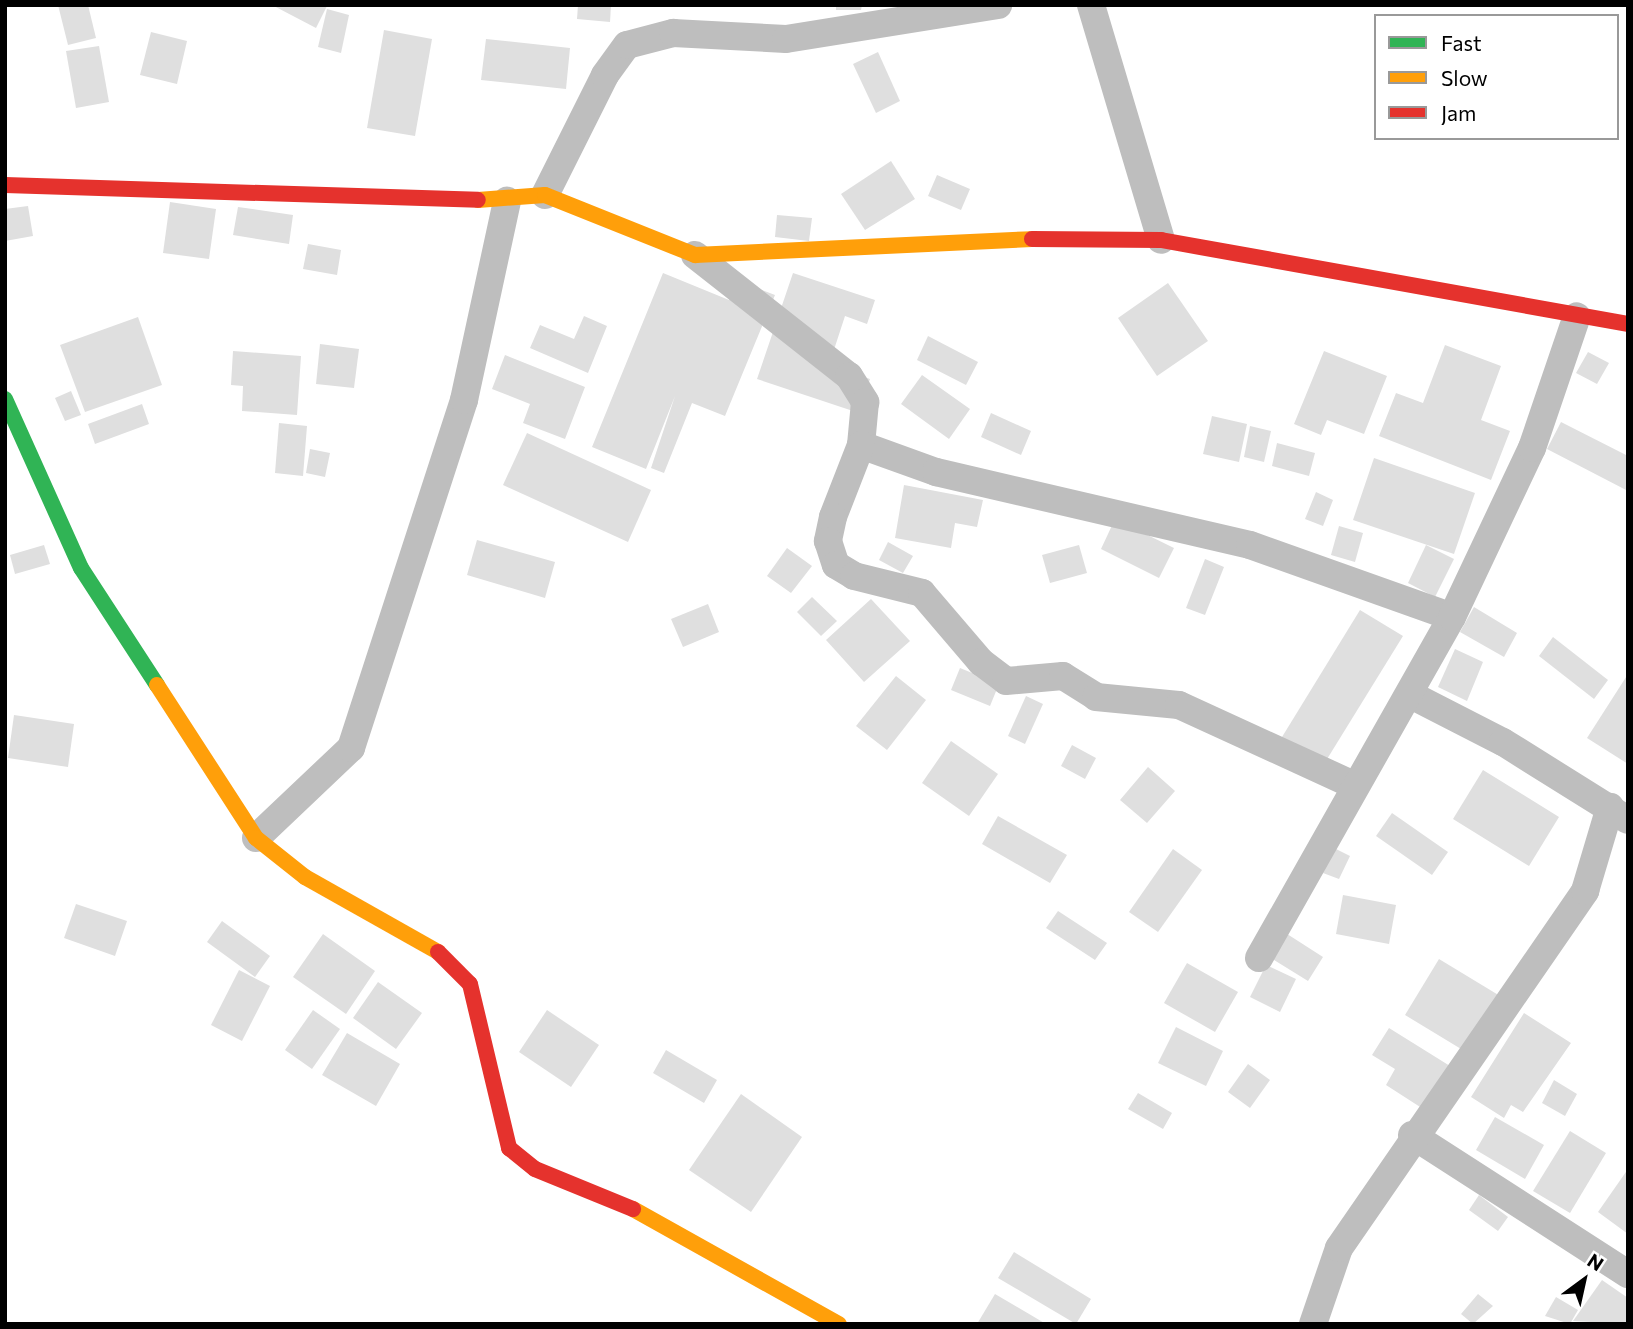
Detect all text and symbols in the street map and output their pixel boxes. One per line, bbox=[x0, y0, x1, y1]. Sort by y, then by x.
legend bbox=[1374, 14, 1619, 140]
text: Fast bbox=[1441, 30, 1482, 55]
text: Slow bbox=[1441, 65, 1488, 90]
text: Jam bbox=[1441, 100, 1476, 125]
north arrow bbox=[1549, 1245, 1619, 1315]
text: N bbox=[1583, 1248, 1608, 1275]

